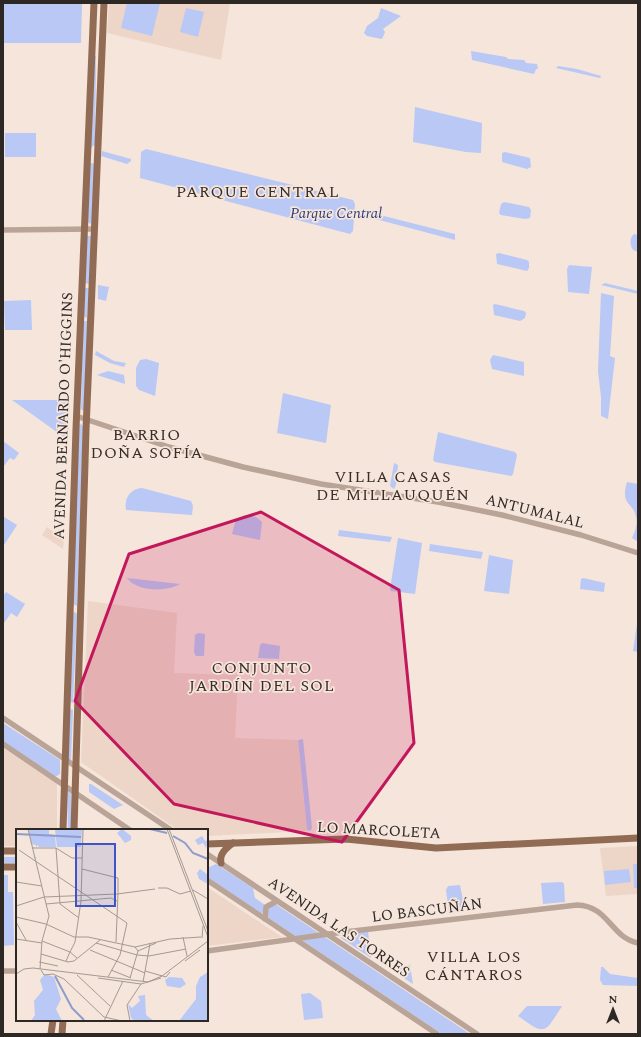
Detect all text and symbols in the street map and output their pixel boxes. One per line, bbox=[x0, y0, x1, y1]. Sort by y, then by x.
district label: PARQUE CENTRAL bbox=[176, 180, 340, 204]
park label: Parque Central bbox=[290, 202, 382, 225]
street label: AVENIDA BERNARDO O'HIGGINS bbox=[48, 292, 79, 540]
district label: BARRIO DOÑA SOFÍA bbox=[90, 423, 204, 465]
district label: VILLA CASAS DE MILLAUQUÉN bbox=[316, 465, 470, 507]
street label: ANTUMALAL bbox=[483, 488, 587, 535]
district label: CONJUNTO JARDÍN DEL SOL bbox=[189, 656, 335, 698]
street label: LO MARCOLETA bbox=[317, 816, 441, 845]
inset map bbox=[16, 829, 208, 1021]
street label: AVENIDA LAS TORRES bbox=[263, 871, 414, 984]
street label: LO BASCUÑÁN bbox=[370, 892, 484, 929]
district label: VILLA LOS CÁNTAROS bbox=[425, 945, 523, 987]
north arrow bbox=[593, 989, 633, 1029]
text: N bbox=[609, 991, 618, 1008]

